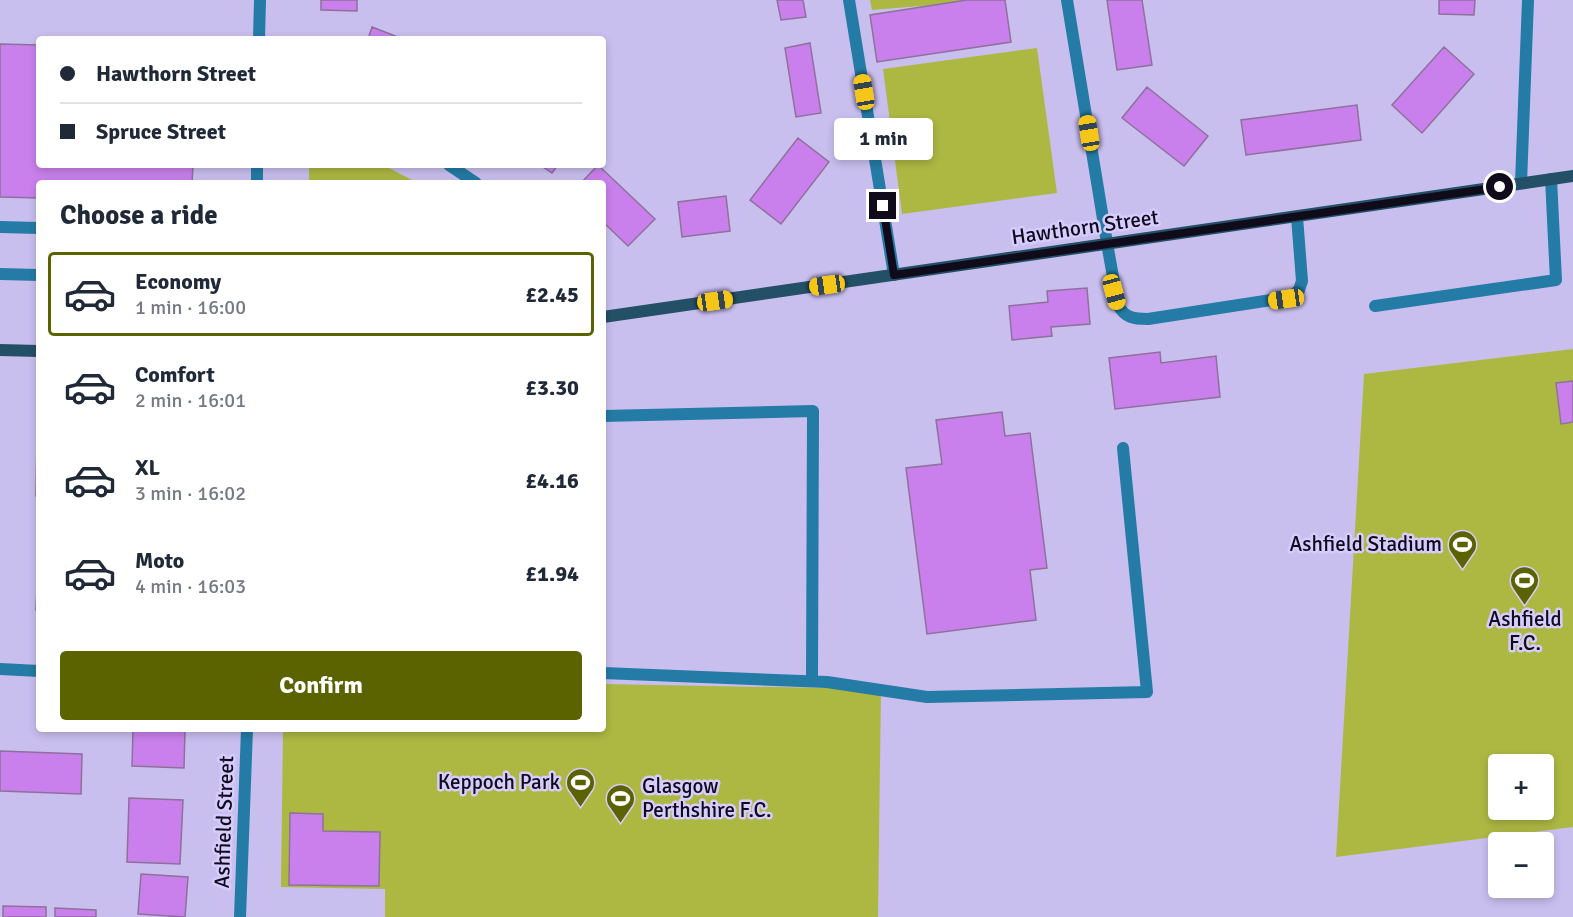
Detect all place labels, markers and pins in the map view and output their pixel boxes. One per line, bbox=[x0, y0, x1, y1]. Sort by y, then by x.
sports icon: Ashfield Stadium bbox=[1447, 528, 1479, 570]
place label: Ashfield Stadium bbox=[1289, 531, 1442, 557]
sports icon: Ashfield F.C. bbox=[1509, 564, 1541, 606]
place label: Ashfield F.C. bbox=[1488, 606, 1562, 656]
sports icon: Keppoch Park bbox=[565, 766, 597, 808]
place label: Keppoch Park bbox=[438, 769, 560, 795]
place label: Glasgow Perthshire F.C. bbox=[642, 773, 772, 823]
sports icon: Glasgow Perthshire F.C. bbox=[605, 782, 637, 824]

